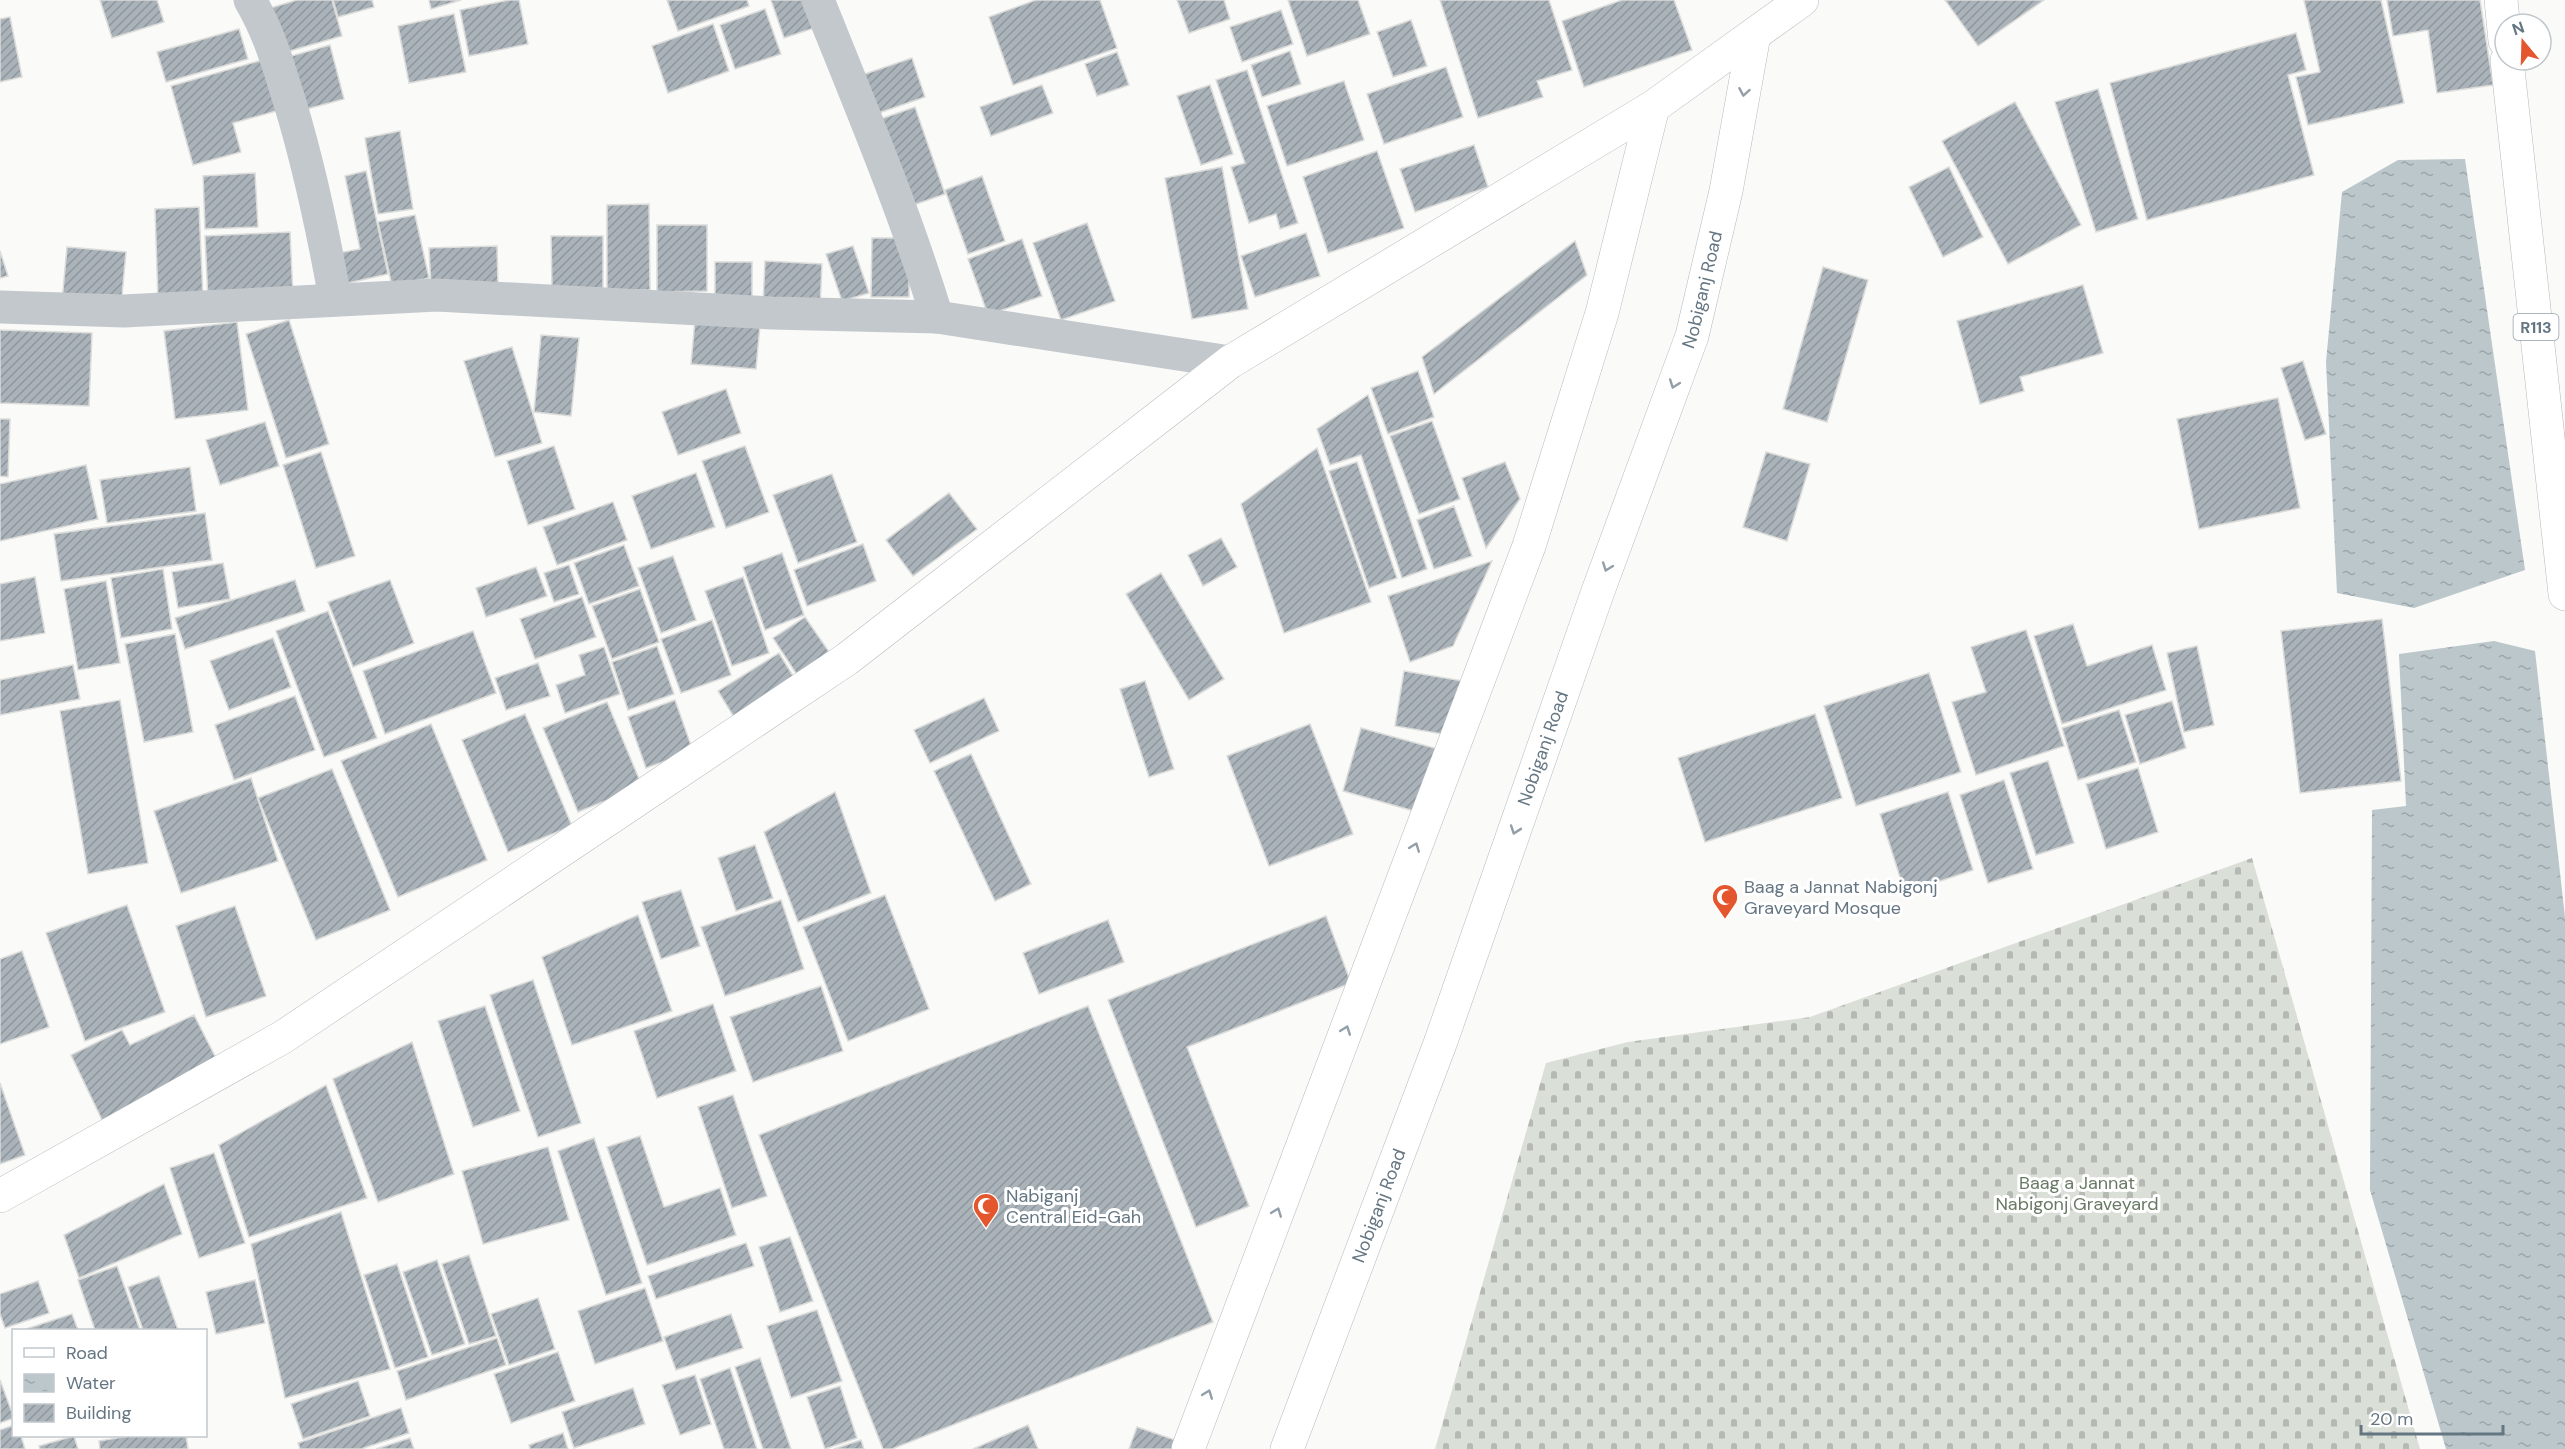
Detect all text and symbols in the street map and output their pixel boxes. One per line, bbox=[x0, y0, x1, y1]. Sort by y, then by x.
north arrow bbox=[2493, 12, 2553, 72]
text: N bbox=[2509, 16, 2527, 40]
one-way arrow bbox=[1738, 88, 1750, 97]
street label: Nobiganj Road bbox=[1676, 229, 1728, 352]
road number: R113 bbox=[2514, 314, 2558, 340]
one-way arrow bbox=[1669, 378, 1682, 389]
one-way arrow bbox=[1602, 561, 1614, 572]
street label: Nobiganj Road bbox=[1512, 688, 1574, 809]
one-way arrow bbox=[1509, 824, 1522, 835]
one-way arrow bbox=[1408, 842, 1421, 853]
place label: Baag a Jannat Nabigonj Graveyard Mosque bbox=[1744, 875, 1938, 920]
mosque icon: Baag a Jannat Nabigonj Graveyard Mosque bbox=[1710, 882, 1740, 920]
one-way arrow bbox=[1339, 1025, 1352, 1035]
street label: Nobiganj Road bbox=[1346, 1145, 1411, 1266]
park label: Baag a Jannat Nabigonj Graveyard bbox=[1995, 1171, 2159, 1216]
place label: Nabiganj Central Eid-Gah bbox=[1006, 1184, 1141, 1229]
mosque icon: Nabiganj Central Eid-Gah bbox=[971, 1191, 1001, 1229]
one-way arrow bbox=[1270, 1207, 1283, 1218]
legend bbox=[12, 1329, 207, 1437]
text: Road bbox=[66, 1341, 108, 1365]
text: Water bbox=[66, 1371, 116, 1395]
one-way arrow bbox=[1201, 1389, 1214, 1400]
scale bar bbox=[2361, 1398, 2504, 1436]
text: Building bbox=[66, 1401, 131, 1425]
text: 20 m bbox=[2370, 1407, 2413, 1431]

